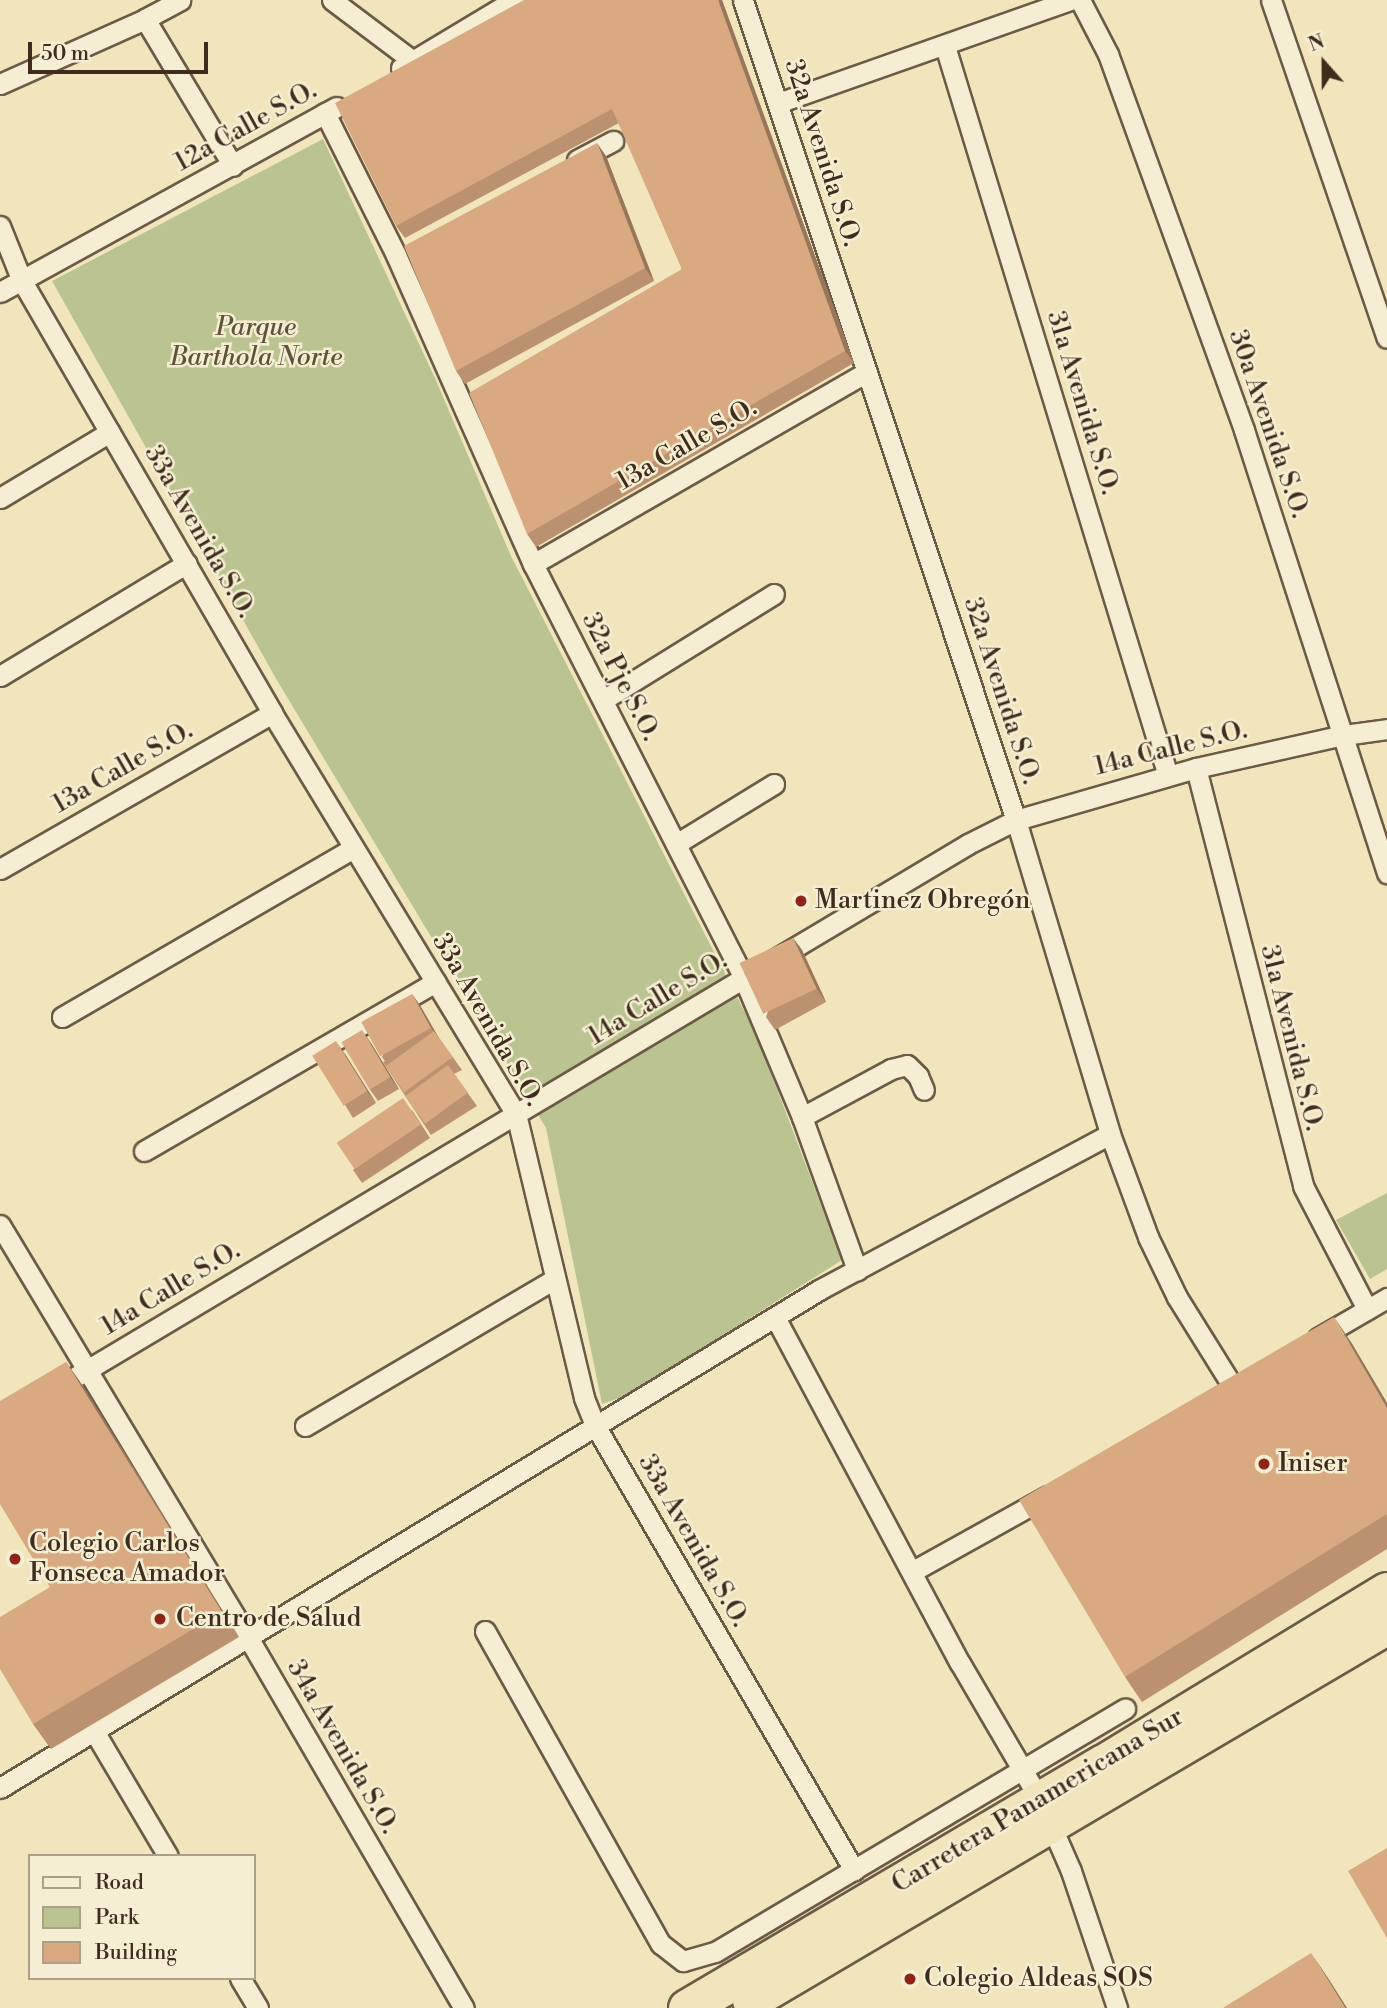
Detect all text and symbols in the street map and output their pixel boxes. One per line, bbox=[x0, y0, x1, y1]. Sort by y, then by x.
scale bar bbox=[32, 28, 212, 72]
north arrow bbox=[1289, 28, 1359, 98]
text: N bbox=[1305, 29, 1328, 57]
text: 50 m bbox=[41, 41, 89, 67]
street label: 32a Avenida S.O. bbox=[777, 56, 867, 250]
street label: 12a Calle S.O. bbox=[170, 75, 322, 179]
street label: 31a Avenida S.O. bbox=[1039, 307, 1125, 499]
park label: Parque Barthola Norte bbox=[170, 312, 342, 374]
street label: 30a Avenida S.O. bbox=[1221, 326, 1315, 522]
street label: 13a Calle S.O. bbox=[611, 392, 763, 498]
street label: 33a Avenida S.O. bbox=[137, 440, 261, 624]
street label: 32a Avenida S.O. bbox=[956, 594, 1046, 788]
street label: 32a Pje S.O. bbox=[574, 608, 666, 746]
street label: 13a Calle S.O. bbox=[47, 715, 199, 821]
street label: 14a Calle S.O. bbox=[1091, 715, 1251, 783]
place label: Martinez Obregón bbox=[815, 885, 1030, 917]
marker: Martinez Obregón bbox=[793, 893, 809, 909]
street label: 33a Avenida S.O. bbox=[425, 928, 549, 1112]
street label: 31a Avenida S.O. bbox=[1253, 942, 1329, 1134]
street label: 14a Calle S.O. bbox=[583, 945, 733, 1053]
street label: 14a Calle S.O. bbox=[96, 1235, 246, 1343]
place label: Iniser bbox=[1278, 1448, 1348, 1480]
street label: 33a Avenida S.O. bbox=[631, 1449, 755, 1633]
marker: Iniser bbox=[1256, 1456, 1272, 1472]
place label: Colegio Carlos Fonseca Amador bbox=[29, 1528, 225, 1590]
marker: Colegio Carlos Fonseca Amador bbox=[7, 1551, 23, 1567]
place label: Centro de Salud bbox=[176, 1603, 361, 1635]
marker: Centro de Salud bbox=[150, 1609, 170, 1629]
street label: 34a Avenida S.O. bbox=[280, 1654, 404, 1840]
street label: Carretera Panamericana Sur bbox=[887, 1702, 1189, 1900]
legend bbox=[28, 1854, 256, 1980]
text: Road bbox=[95, 1870, 144, 1896]
text: Park bbox=[95, 1905, 139, 1931]
text: Building bbox=[95, 1940, 177, 1966]
place label: Colegio Aldeas SOS bbox=[924, 1963, 1153, 1995]
marker: Colegio Aldeas SOS bbox=[902, 1971, 918, 1987]

